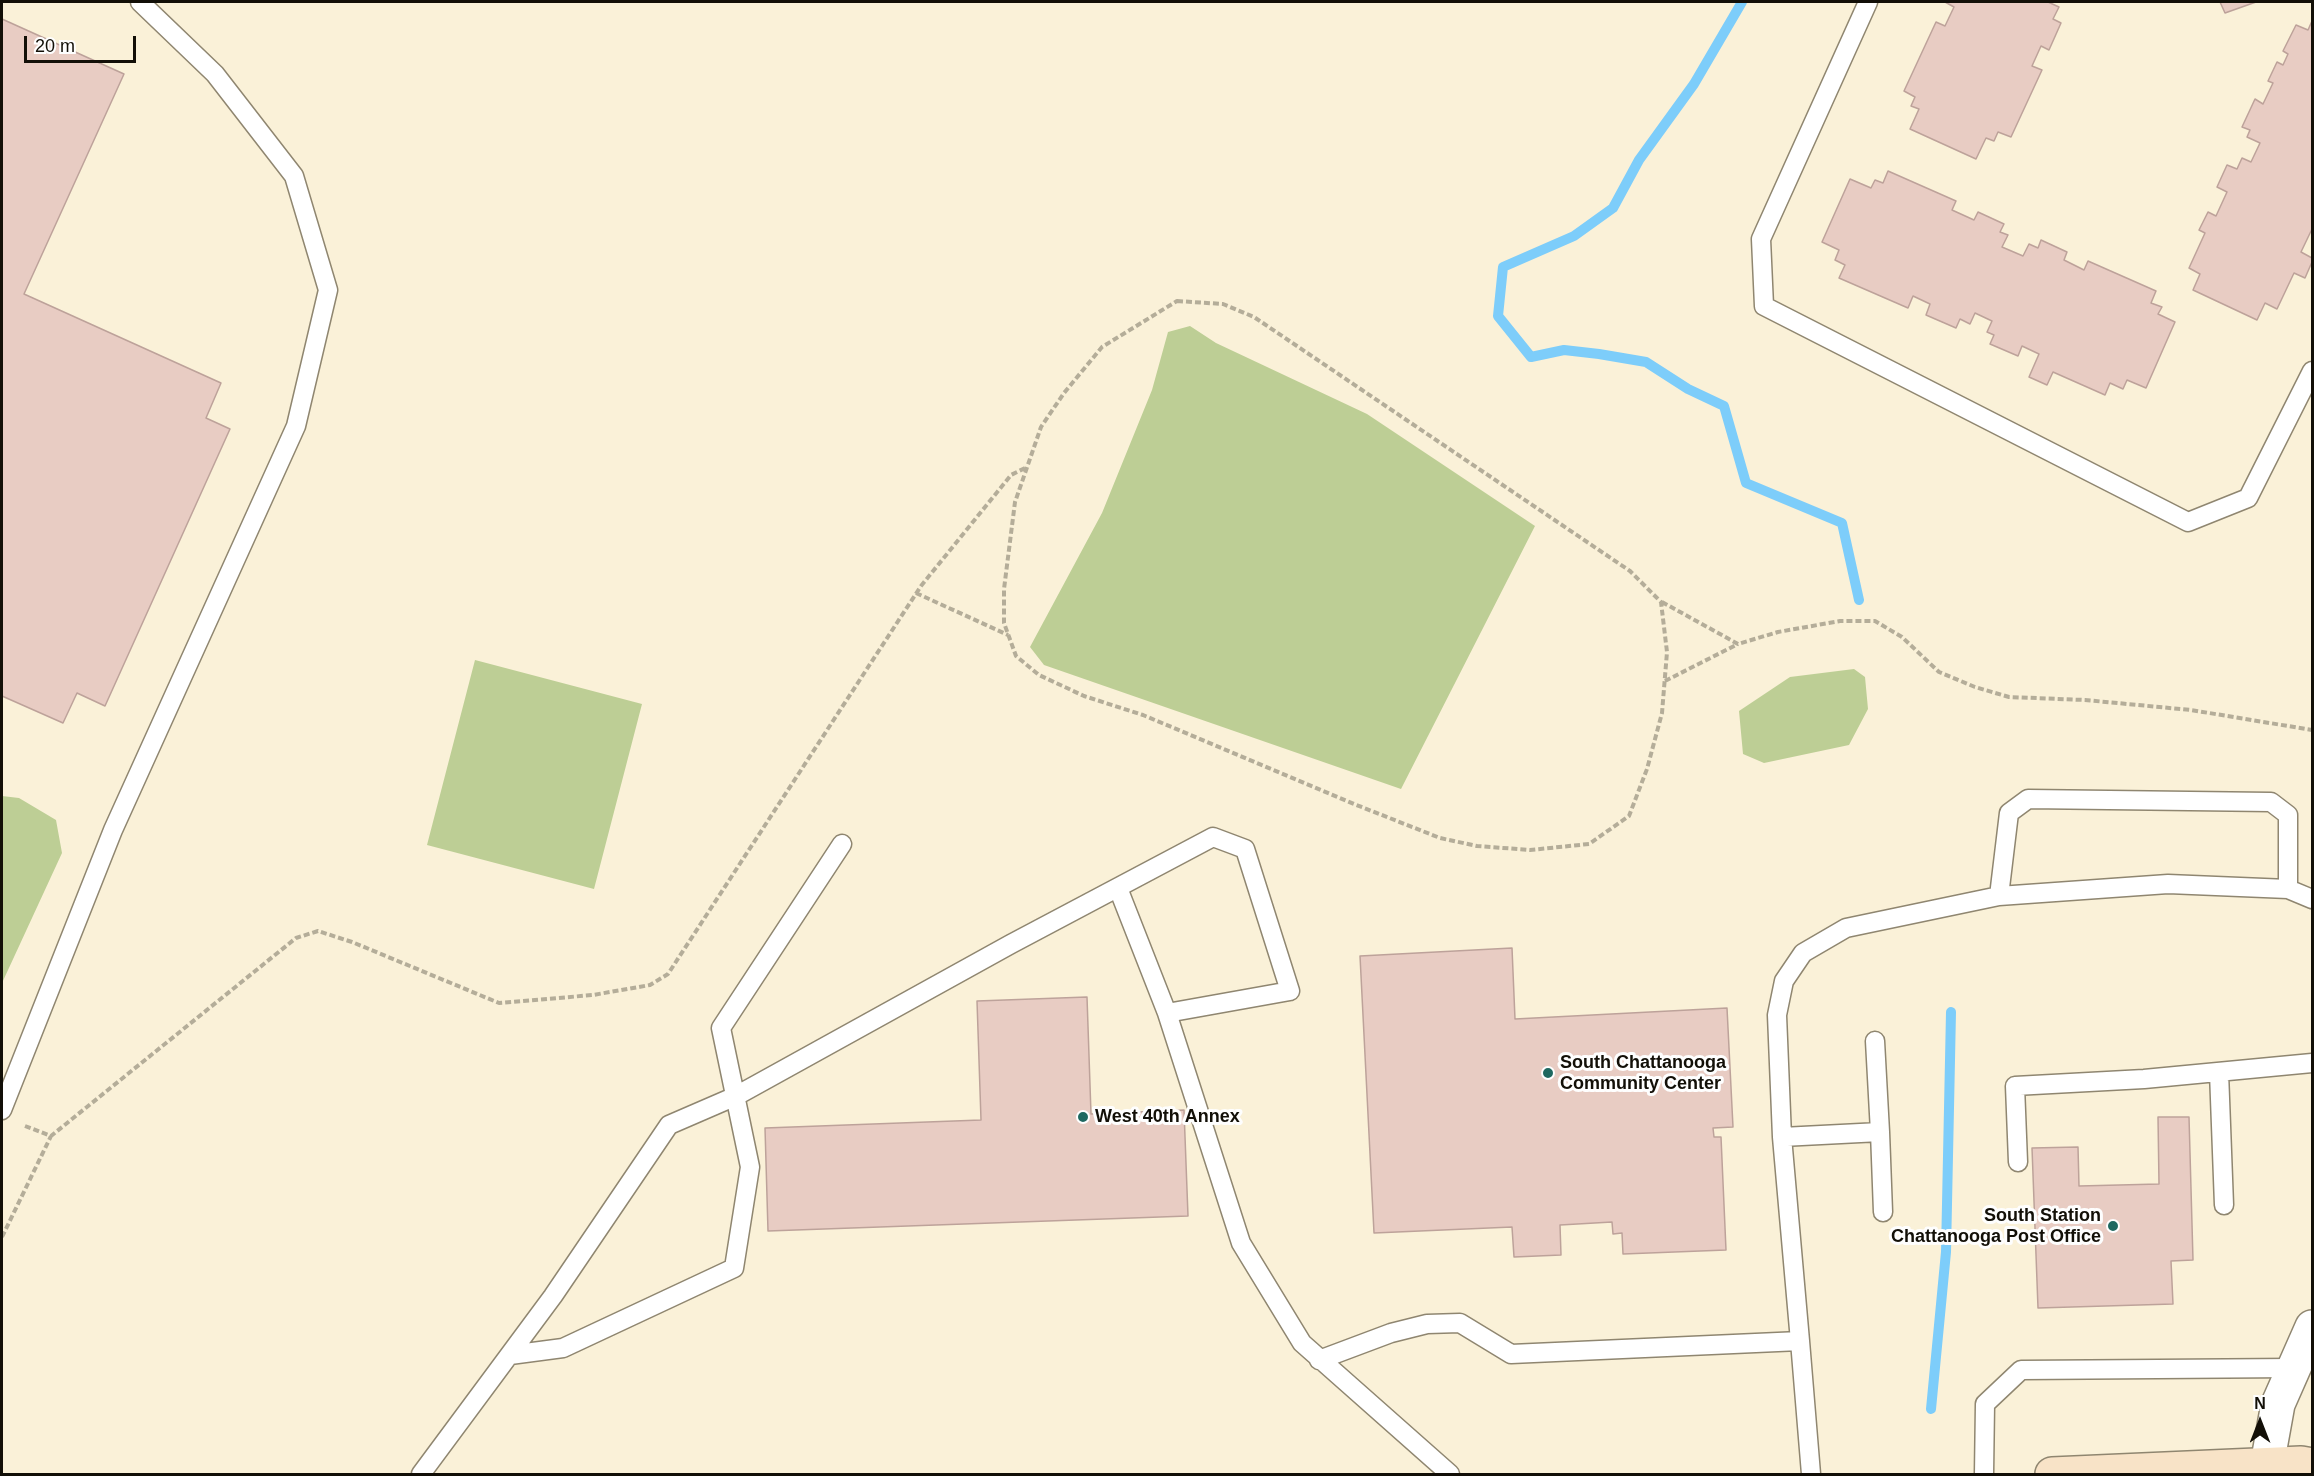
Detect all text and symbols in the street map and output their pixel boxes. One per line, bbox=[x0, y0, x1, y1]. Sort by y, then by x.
scale bar bbox=[27, 24, 140, 62]
text: 20 m bbox=[35, 36, 75, 56]
place label: South Chattanooga Community Center bbox=[1560, 1052, 1726, 1094]
marker: South Chattanooga Community Center bbox=[1541, 1066, 1555, 1080]
place label: West 40th Annex bbox=[1095, 1106, 1240, 1128]
marker: West 40th Annex bbox=[1076, 1110, 1090, 1124]
place label: South Station Chattanooga Post Office bbox=[1891, 1205, 2101, 1248]
marker: South Station Chattanooga Post Office bbox=[2106, 1219, 2120, 1233]
north arrow bbox=[2230, 1392, 2290, 1452]
text: N bbox=[2254, 1395, 2266, 1412]

